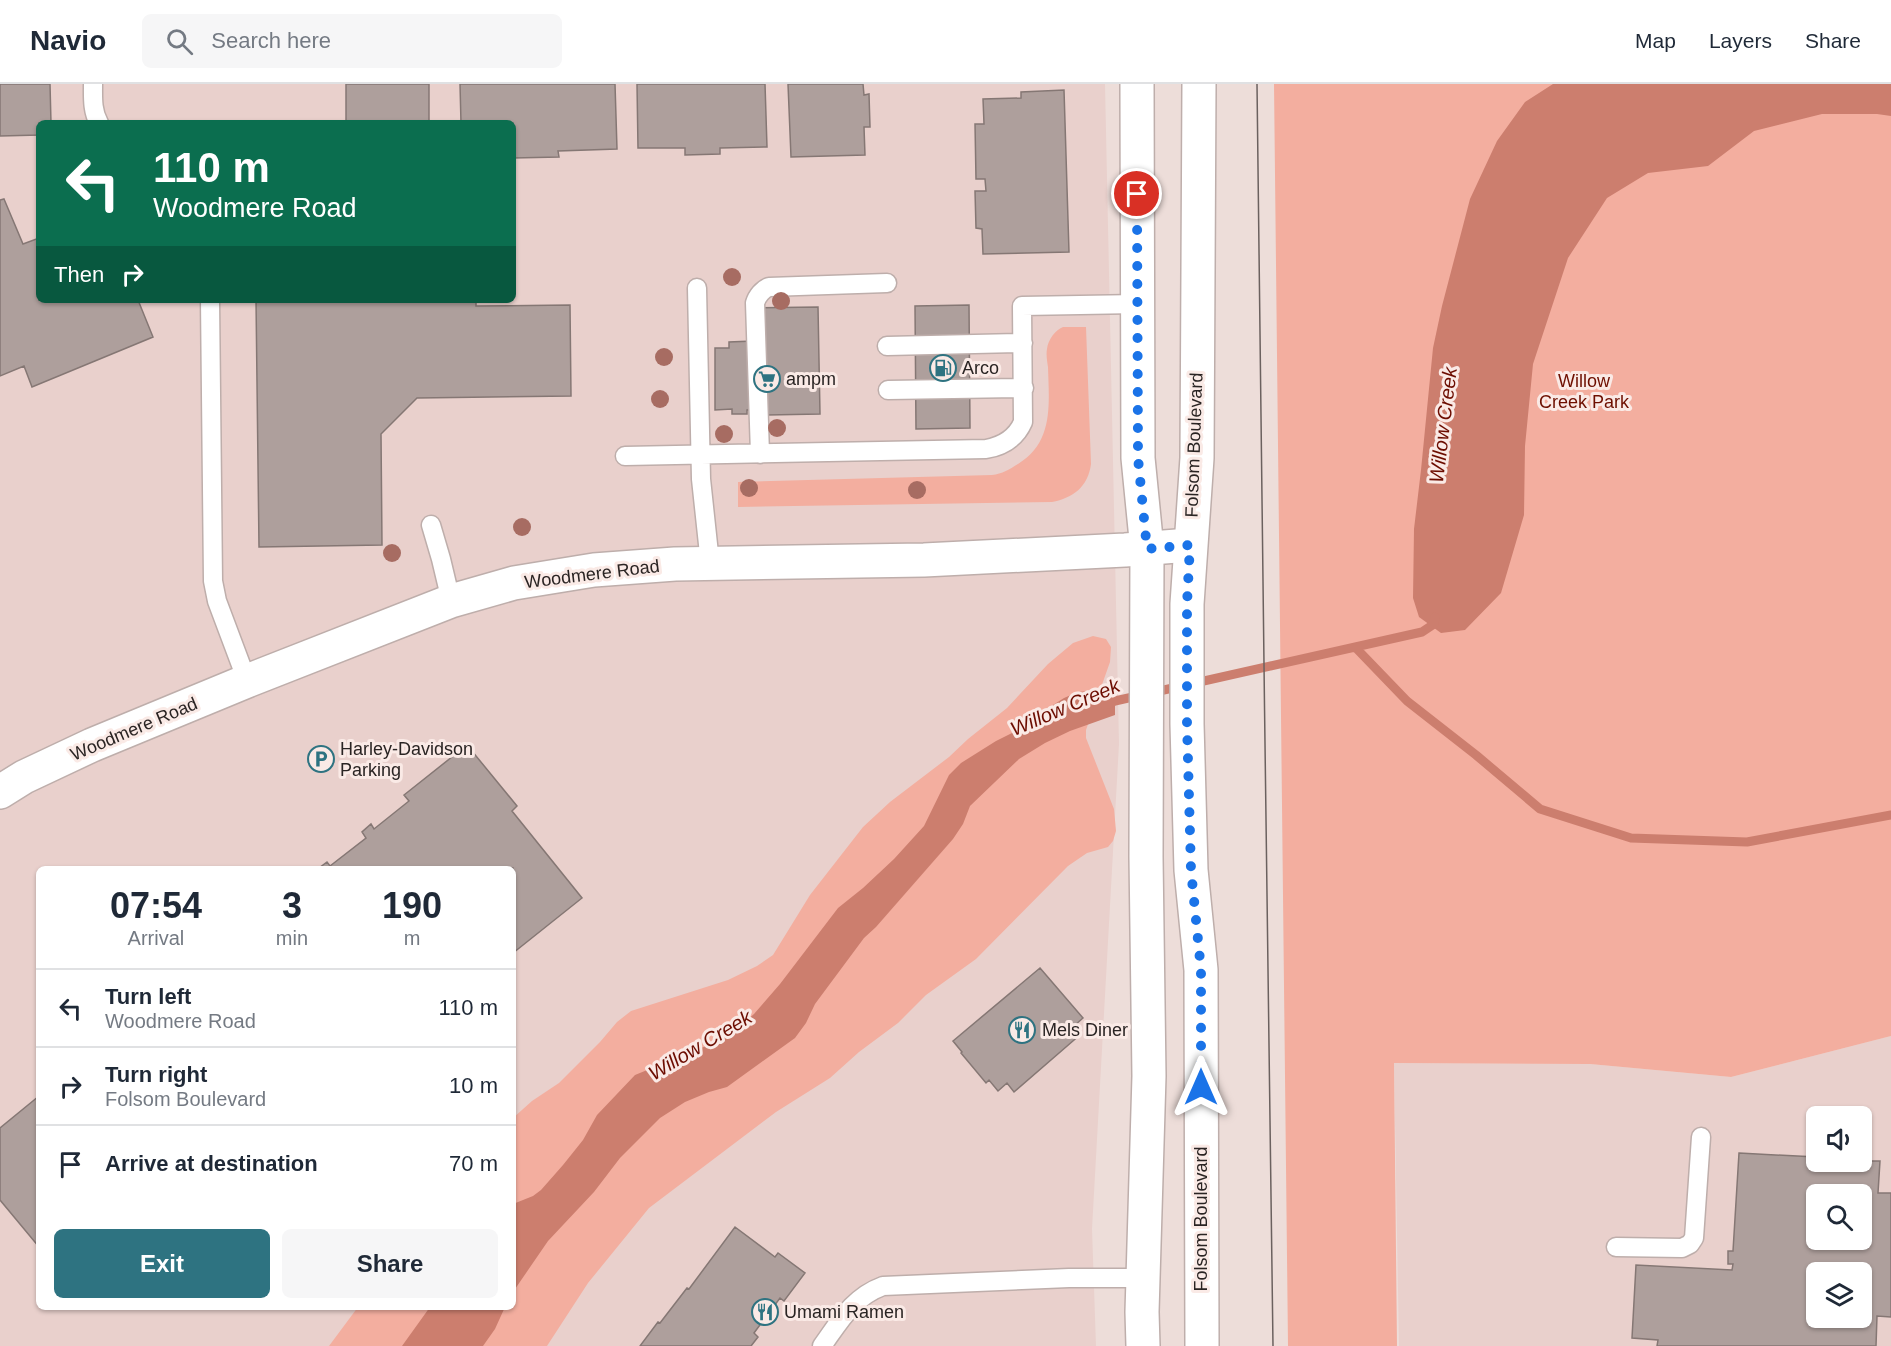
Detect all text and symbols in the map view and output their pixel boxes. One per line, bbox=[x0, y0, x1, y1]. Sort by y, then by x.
search box bbox=[142, 14, 562, 68]
text: Navio bbox=[30, 25, 106, 56]
icon: search bbox=[163, 25, 196, 58]
text: Search here bbox=[211, 28, 331, 53]
text: Map bbox=[1635, 29, 1676, 52]
text: Layers bbox=[1709, 29, 1772, 52]
text: Share bbox=[1805, 29, 1861, 52]
icon: left bbox=[54, 144, 132, 222]
text: 110 m bbox=[153, 144, 270, 191]
pin bbox=[1111, 168, 1162, 219]
icon: arrive bbox=[1120, 177, 1153, 210]
text: Woodmere Road bbox=[153, 193, 357, 223]
icon: right bbox=[116, 258, 149, 291]
text: Then bbox=[54, 262, 104, 287]
fuel station icon: Arco bbox=[928, 353, 958, 383]
place label: Arco bbox=[962, 358, 999, 378]
supermarket icon: ampm bbox=[752, 364, 782, 394]
water label: Willow Creek bbox=[1425, 365, 1461, 484]
place label: ampm bbox=[786, 369, 836, 389]
park label: Willow Creek Park bbox=[1539, 371, 1630, 412]
street label: Folsom Boulevard bbox=[1181, 372, 1207, 518]
street label: Woodmere Road bbox=[523, 556, 661, 592]
water label: Willow Creek bbox=[1007, 674, 1124, 740]
street label: Woodmere Road bbox=[68, 693, 200, 765]
place label: Harley-Davidson Parking bbox=[340, 739, 473, 780]
parking icon: Harley-Davidson Parking bbox=[306, 744, 336, 774]
text: 07:54 bbox=[110, 885, 202, 926]
text: 3 bbox=[282, 885, 302, 926]
text: 190 bbox=[382, 885, 442, 926]
text: Arrival bbox=[128, 927, 184, 949]
text: min bbox=[276, 927, 308, 949]
text: m bbox=[404, 927, 420, 949]
text: Turn left bbox=[105, 984, 191, 1009]
icon: left bbox=[54, 992, 87, 1025]
text: 110 m bbox=[438, 995, 498, 1020]
water label: Willow Creek bbox=[644, 1005, 756, 1084]
text: Woodmere Road bbox=[105, 1010, 256, 1032]
restaurant icon: Mels Diner bbox=[1007, 1015, 1037, 1045]
place label: Mels Diner bbox=[1042, 1020, 1128, 1040]
position arrow bbox=[1169, 1055, 1233, 1119]
text: Turn right bbox=[105, 1062, 207, 1087]
icon: right bbox=[54, 1070, 87, 1103]
text: 10 m bbox=[449, 1073, 498, 1098]
text: Folsom Boulevard bbox=[105, 1088, 266, 1110]
map controls bbox=[1806, 1106, 1872, 1328]
button: sound bbox=[1806, 1106, 1872, 1172]
street label: Folsom Boulevard bbox=[1191, 1146, 1211, 1292]
icon: arrive bbox=[54, 1148, 87, 1181]
text: Arrive at destination bbox=[105, 1151, 318, 1176]
text: 70 m bbox=[449, 1151, 498, 1176]
button: search bbox=[1806, 1184, 1872, 1250]
button: Exit bbox=[54, 1229, 270, 1298]
button: Share bbox=[282, 1229, 498, 1298]
button: layers bbox=[1806, 1262, 1872, 1328]
restaurant icon: Umami Ramen bbox=[750, 1297, 780, 1327]
place label: Umami Ramen bbox=[784, 1302, 904, 1322]

